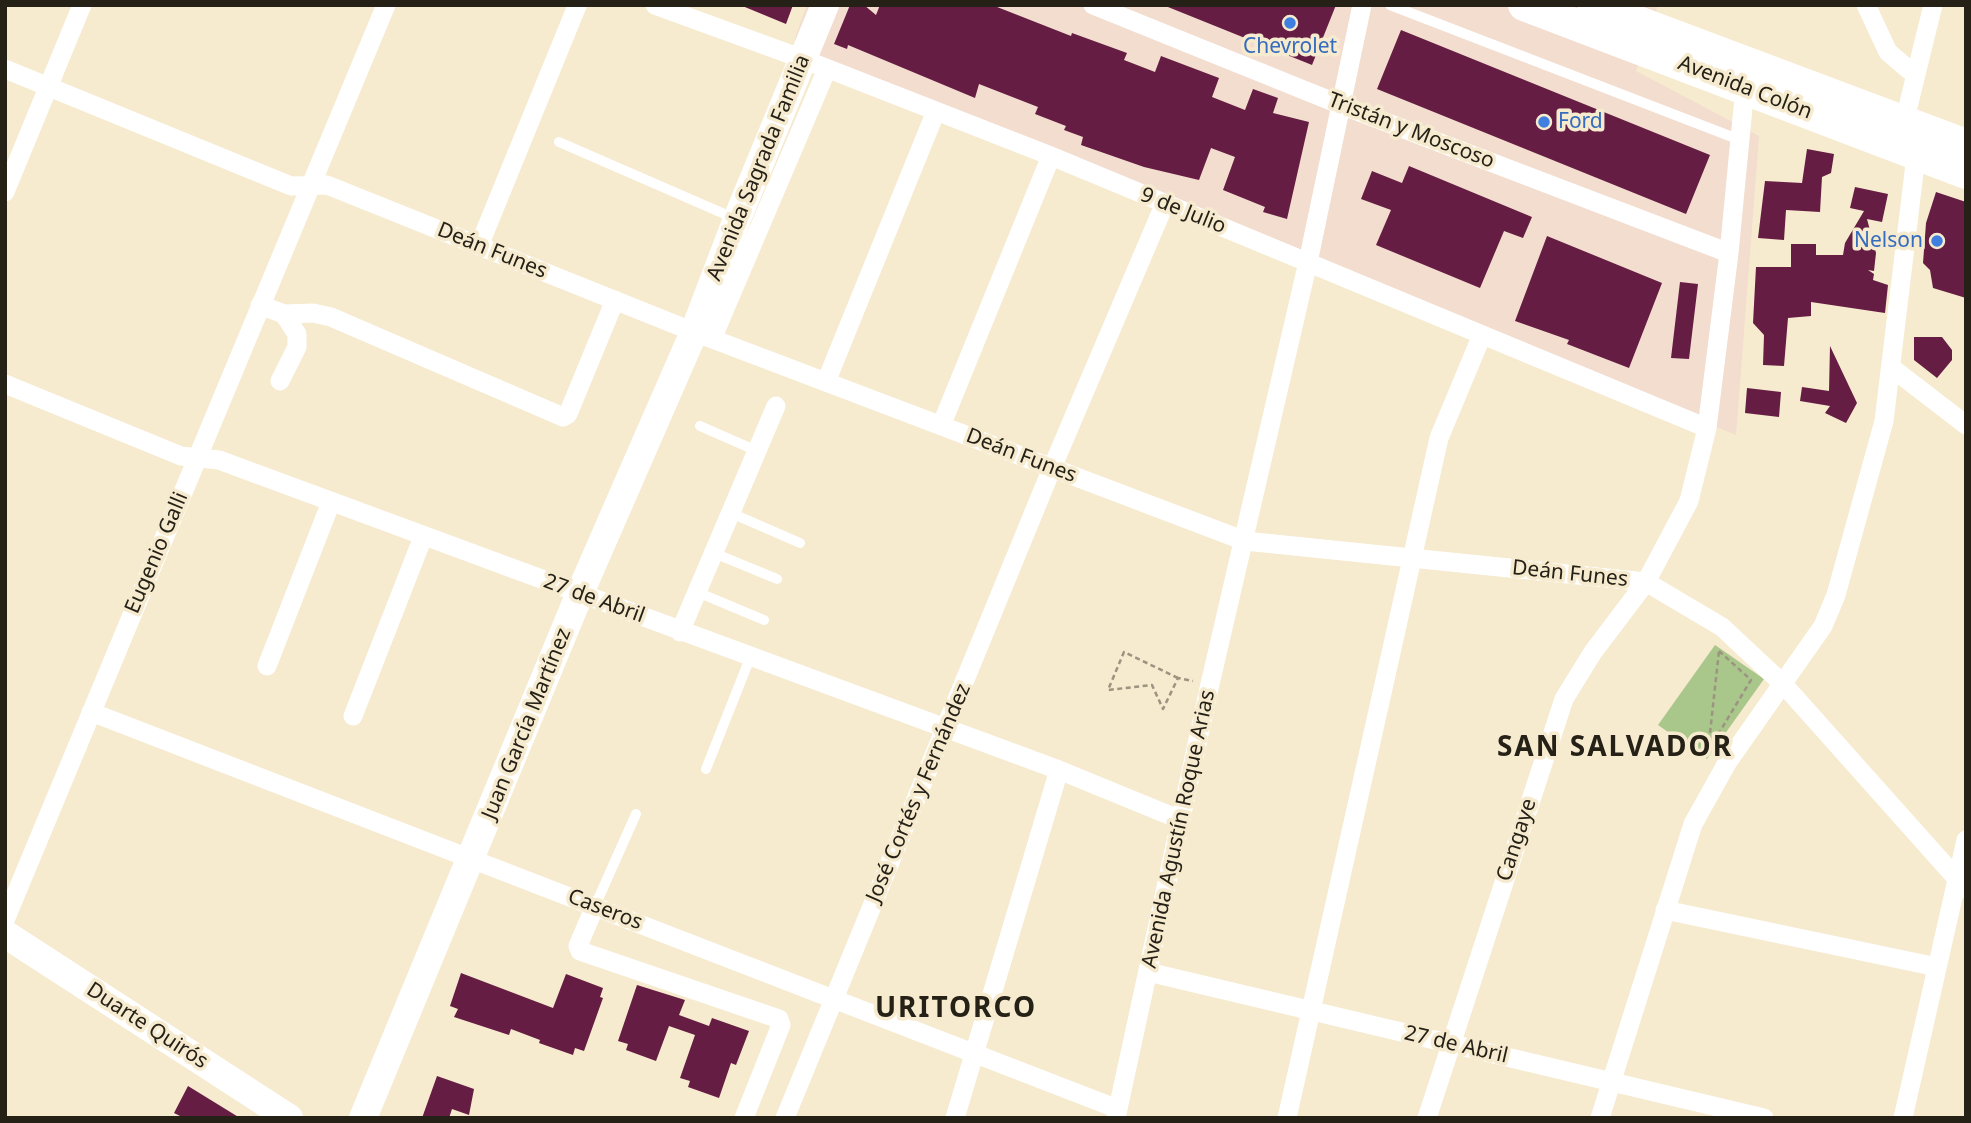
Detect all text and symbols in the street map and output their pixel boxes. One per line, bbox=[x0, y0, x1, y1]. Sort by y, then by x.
marker: Chevrolet bbox=[1282, 15, 1298, 31]
place label: Chevrolet bbox=[1243, 34, 1337, 60]
street label: Avenida Sagrada Familia bbox=[702, 51, 816, 285]
street label: Avenida Colón bbox=[1674, 51, 1816, 125]
street label: Tristán y Moscoso bbox=[1324, 88, 1498, 174]
place label: Ford bbox=[1558, 109, 1603, 135]
marker: Ford bbox=[1536, 114, 1552, 130]
street label: 9 de Julio bbox=[1137, 182, 1229, 240]
street label: Deán Funes bbox=[433, 218, 551, 284]
place label: Nelson bbox=[1854, 228, 1923, 254]
marker: Nelson bbox=[1929, 233, 1945, 249]
street label: Deán Funes bbox=[962, 423, 1080, 489]
street label: Eugenio Galli bbox=[120, 489, 194, 617]
street label: Deán Funes bbox=[1511, 555, 1629, 593]
street label: 27 de Abril bbox=[540, 569, 648, 629]
street label: Juan García Martínez bbox=[477, 625, 577, 823]
street label: José Cortés y Fernández bbox=[861, 680, 977, 906]
street label: Avenida Agustín Roque Arias bbox=[1137, 688, 1221, 970]
district label: SAN SALVADOR bbox=[1498, 731, 1732, 765]
street label: Cangaye bbox=[1492, 796, 1542, 884]
street label: Caseros bbox=[564, 884, 646, 936]
street label: Duarte Quirós bbox=[82, 977, 212, 1075]
district label: URITORCO bbox=[876, 992, 1036, 1026]
street label: 27 de Abril bbox=[1402, 1021, 1510, 1069]

